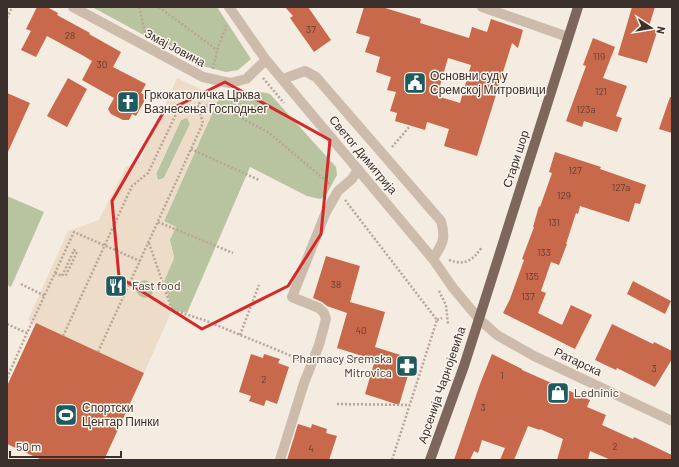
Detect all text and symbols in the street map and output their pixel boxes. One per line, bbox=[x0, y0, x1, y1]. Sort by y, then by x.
north arrow bbox=[631, 8, 671, 48]
house number: 37 bbox=[306, 23, 316, 35]
street label: Змај Јовина bbox=[142, 25, 208, 70]
text: N bbox=[654, 25, 668, 35]
house number: 28 bbox=[65, 29, 75, 41]
house number: 119 bbox=[593, 50, 605, 62]
house number: 30 bbox=[97, 58, 107, 70]
place label: Основни суд у Сремској Митровици bbox=[430, 68, 546, 97]
public building icon: Основни суд у Сремској Митровици bbox=[402, 70, 428, 96]
house number: 121 bbox=[595, 85, 607, 97]
place label: Гркокатоличка Црква Вазнесења Господњег bbox=[144, 87, 269, 116]
church icon: Гркокатоличка Црква Вазнесења Господњег bbox=[115, 89, 141, 115]
house number: 123a bbox=[576, 103, 596, 115]
street label: Светог Димитрија bbox=[326, 112, 401, 197]
street label: Стари шор bbox=[499, 128, 532, 189]
house number: 127 bbox=[568, 164, 582, 176]
house number: 127a bbox=[612, 181, 630, 193]
house number: 129 bbox=[557, 189, 571, 201]
house number: 131 bbox=[548, 216, 560, 228]
house number: 133 bbox=[537, 246, 551, 258]
house number: 135 bbox=[525, 270, 539, 282]
restaurant icon: Fast food bbox=[103, 273, 129, 299]
place label: Fast food bbox=[132, 278, 180, 292]
house number: 38 bbox=[331, 278, 341, 290]
house number: 137 bbox=[521, 290, 535, 302]
house number: 40 bbox=[355, 324, 367, 336]
street label: Арсенија Чарнојевића bbox=[414, 324, 469, 445]
street label: Ратарска bbox=[552, 344, 605, 379]
place label: Pharmacy Sremska Mitrovica bbox=[292, 351, 392, 379]
pharmacy icon: Pharmacy Sremska Mitrovica bbox=[394, 353, 420, 379]
house number: 3 bbox=[651, 362, 657, 374]
house number: 1 bbox=[500, 369, 504, 381]
house number: 2 bbox=[261, 373, 267, 385]
shop icon: Ledninic bbox=[545, 380, 571, 406]
place label: Ledninic bbox=[574, 385, 619, 399]
place label: Спортски Центар Пинки bbox=[82, 400, 159, 429]
house number: 3 bbox=[480, 401, 486, 413]
sports icon: Спортски Центар Пинки bbox=[53, 402, 79, 428]
scale bar bbox=[10, 433, 121, 459]
text: 50 m bbox=[16, 439, 41, 453]
house number: 2 bbox=[612, 440, 618, 452]
house number: 4 bbox=[308, 442, 314, 454]

